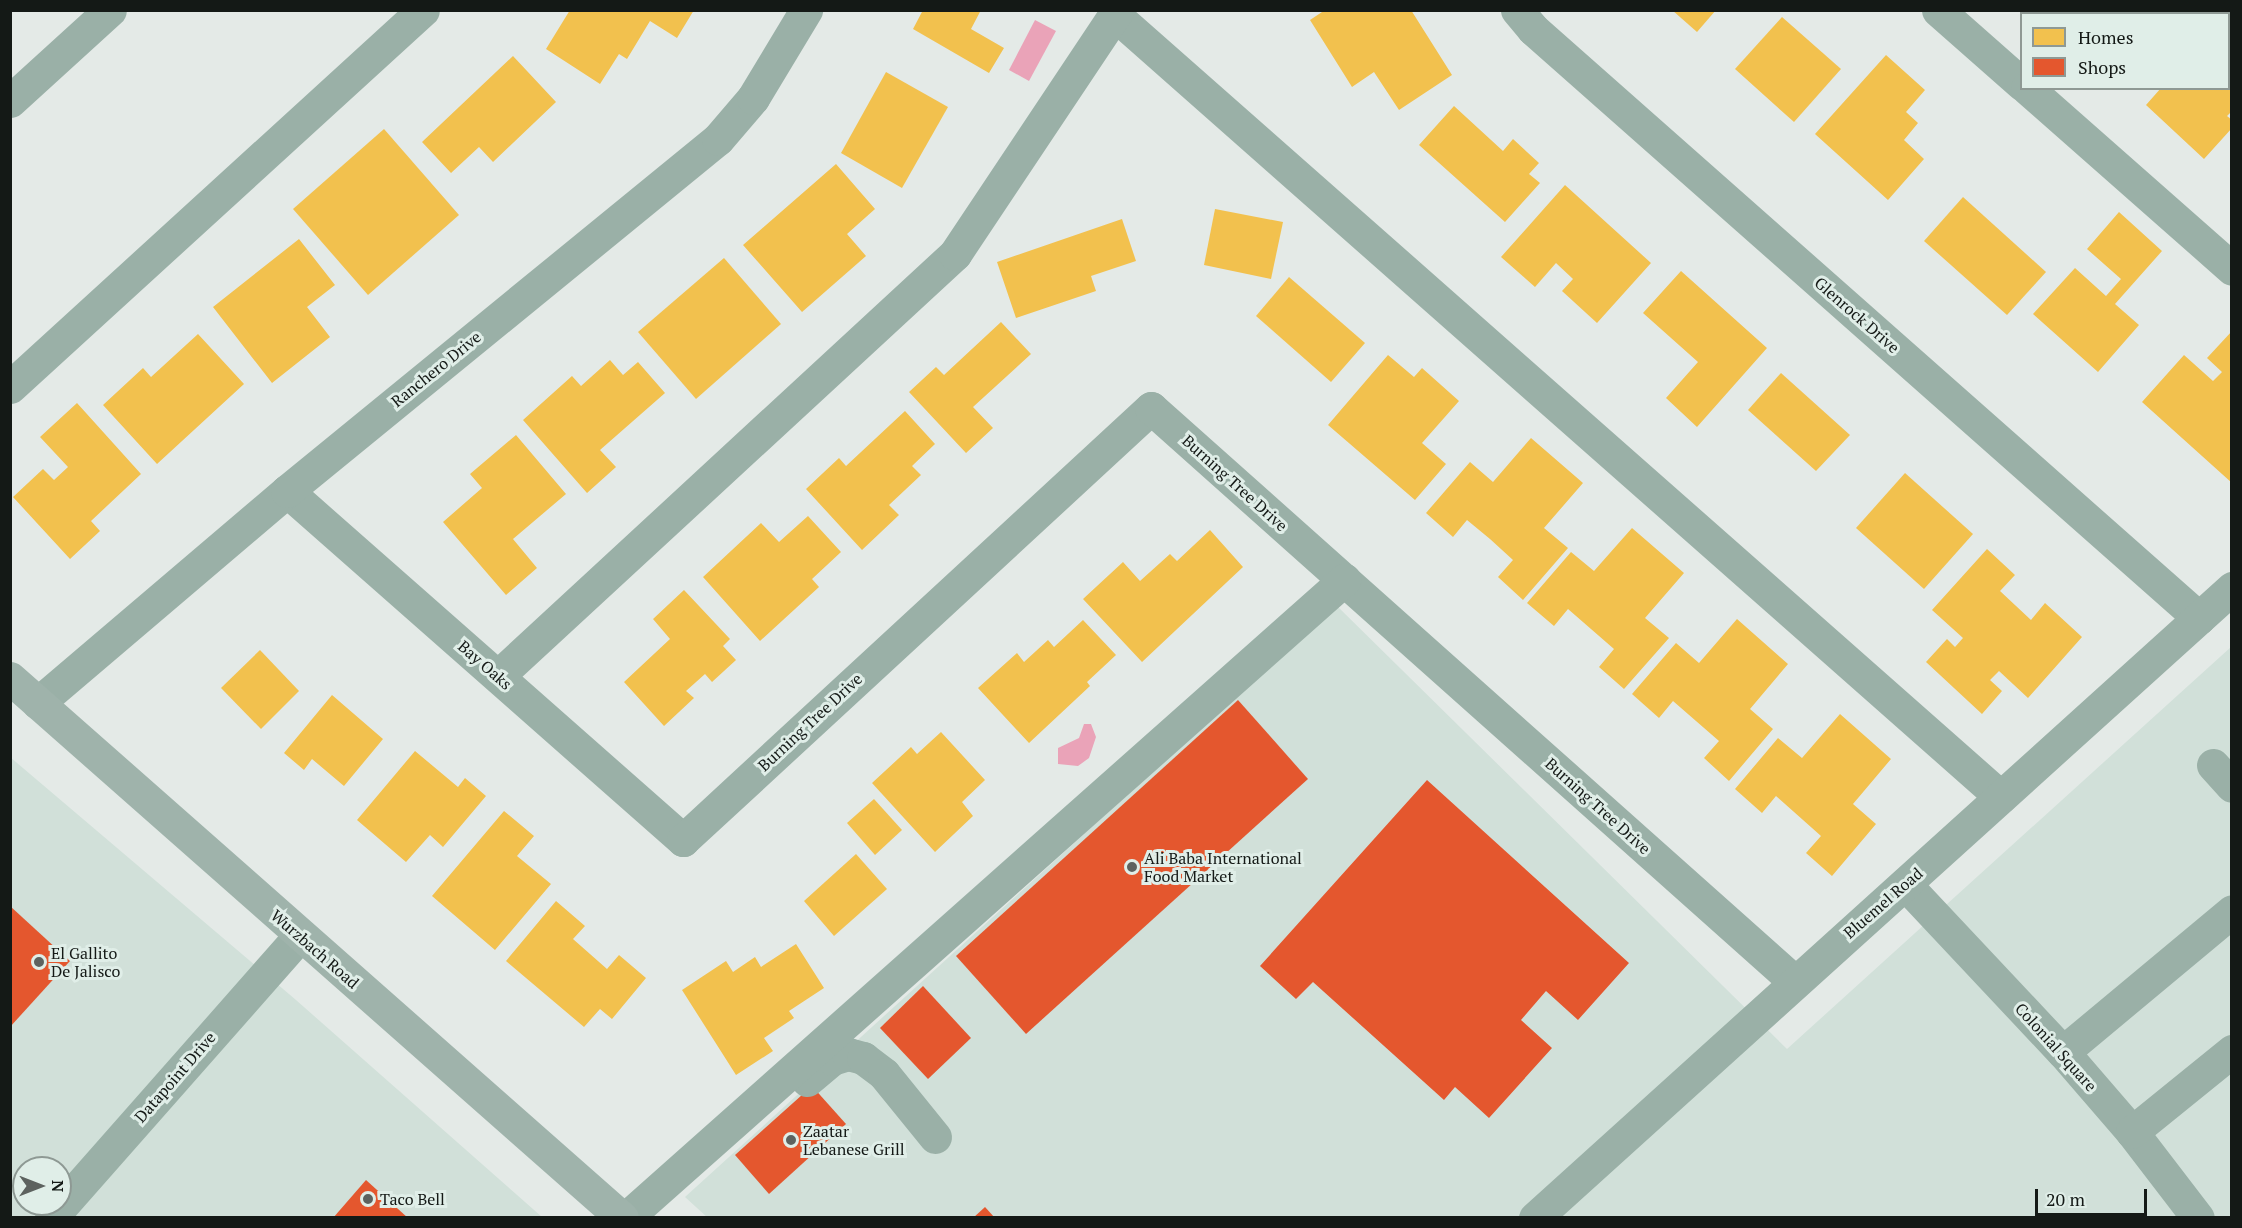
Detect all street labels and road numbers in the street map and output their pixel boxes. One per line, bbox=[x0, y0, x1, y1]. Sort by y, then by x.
street label: Glenrock Drive bbox=[1811, 273, 1903, 357]
street label: Ranchero Drive bbox=[387, 327, 485, 411]
street label: Burning Tree Drive bbox=[1178, 431, 1292, 535]
street label: Bay Oaks bbox=[454, 636, 516, 694]
street label: Burning Tree Drive bbox=[754, 669, 866, 775]
street label: Burning Tree Drive bbox=[1541, 754, 1655, 858]
street label: Bluemel Road bbox=[1840, 864, 1926, 942]
street label: Wurzbach Road bbox=[267, 906, 363, 992]
street label: Colonial Square bbox=[2011, 999, 2101, 1095]
street label: Datapoint Drive bbox=[130, 1028, 220, 1126]

